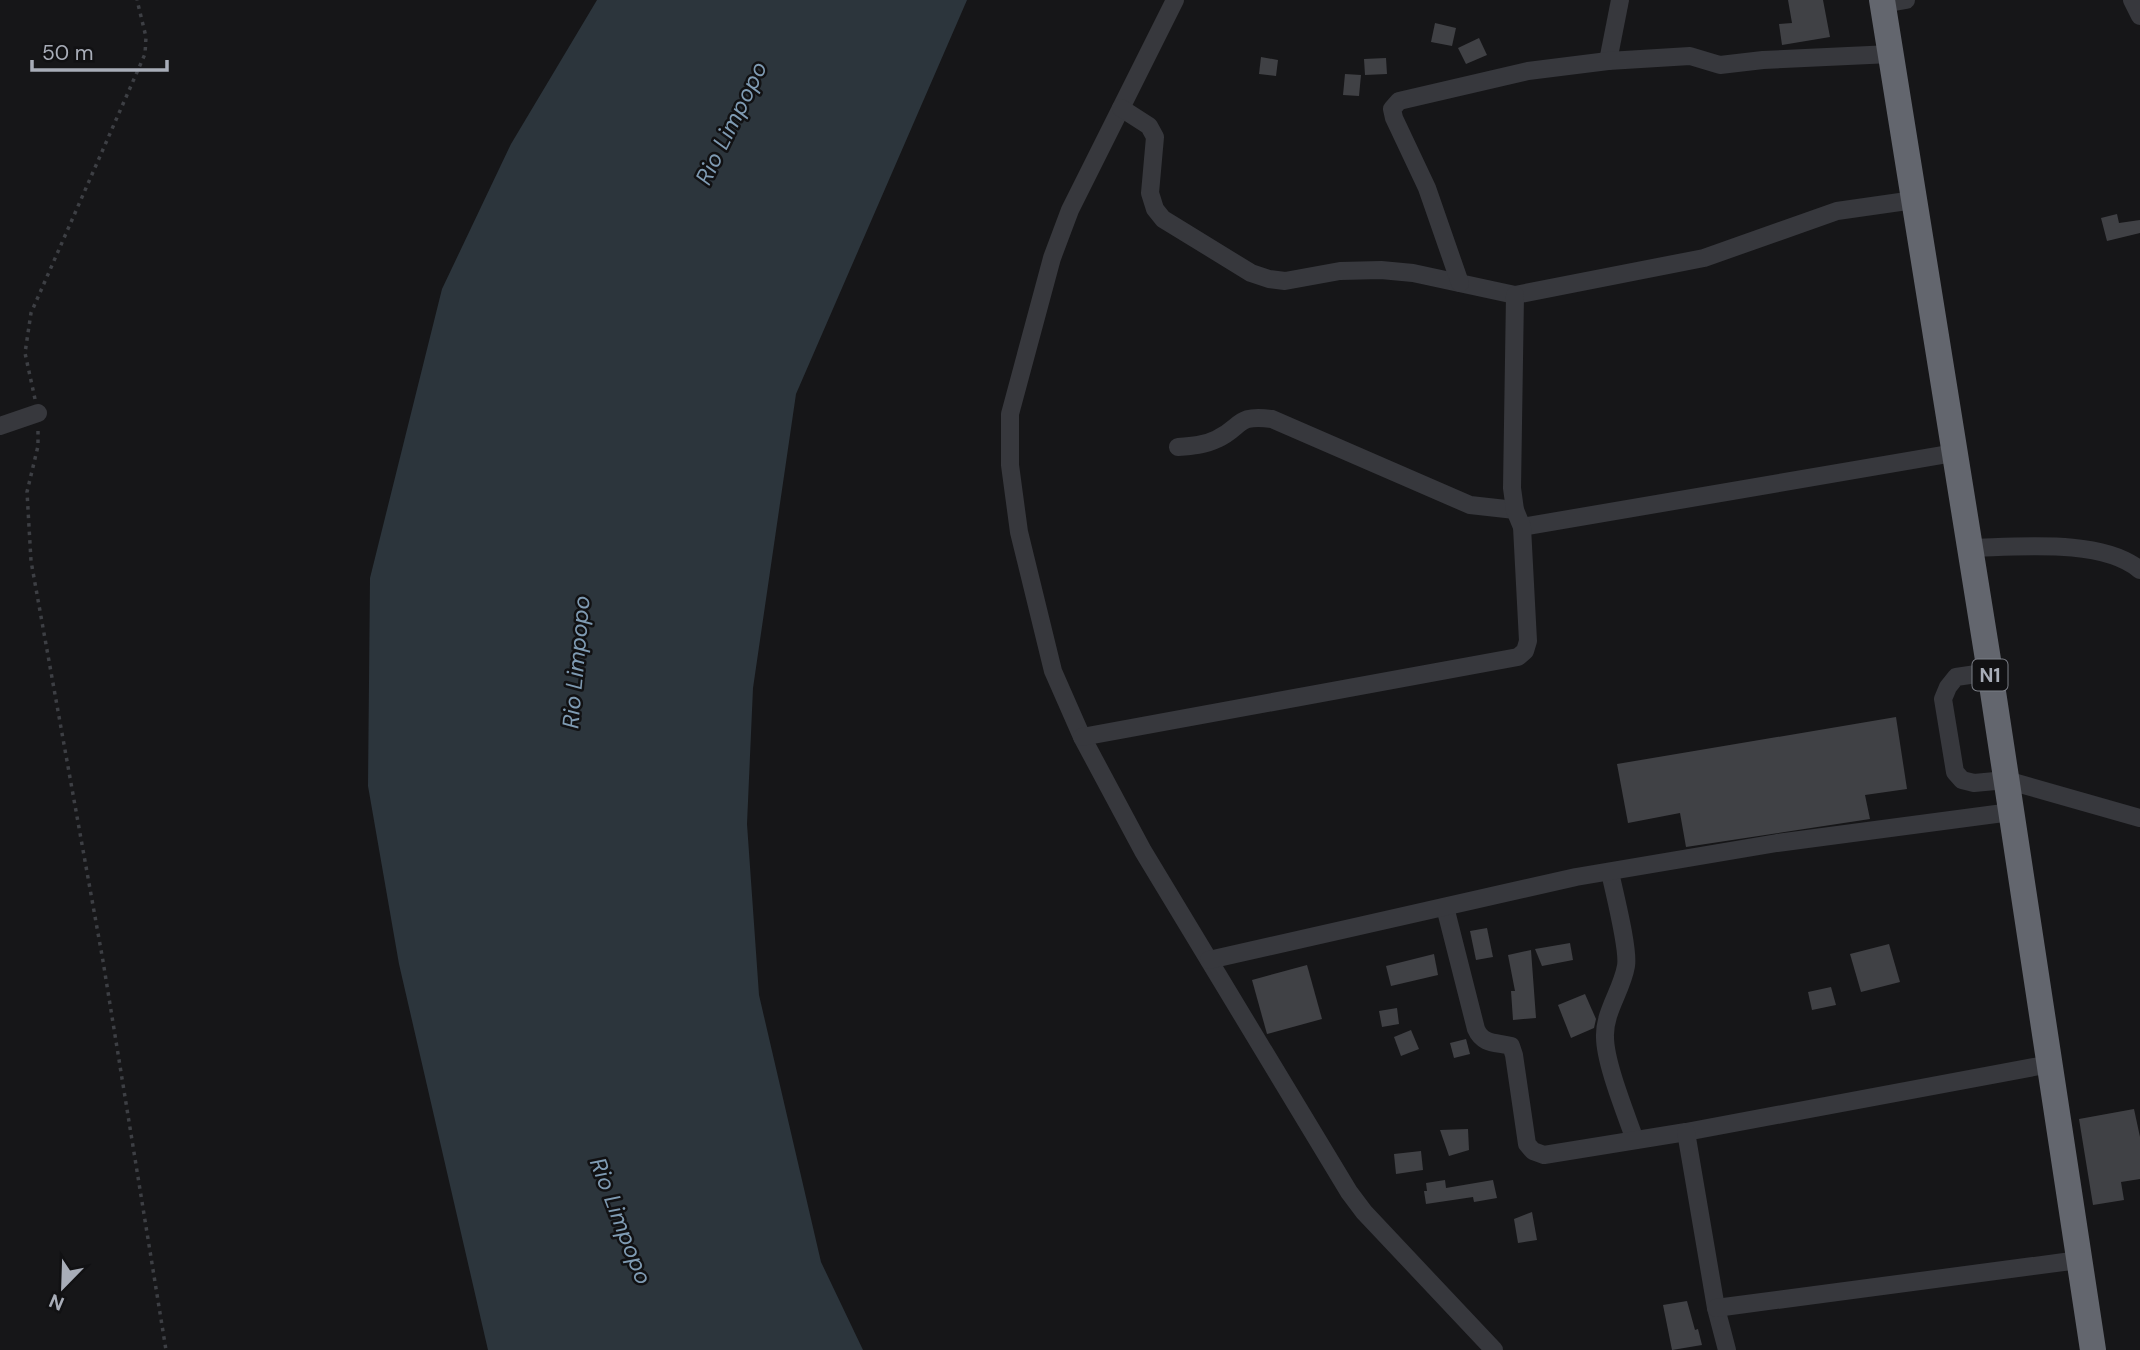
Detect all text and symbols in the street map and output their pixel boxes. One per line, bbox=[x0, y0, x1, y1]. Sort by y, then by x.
scale bar bbox=[32, 28, 166, 72]
text: 50 m bbox=[42, 39, 93, 67]
water label: Rio Limpopo bbox=[688, 56, 774, 190]
water label: Rio Limpopo bbox=[555, 594, 597, 730]
road number: N1 bbox=[1972, 660, 2008, 690]
water label: Rio Limpopo bbox=[583, 1153, 659, 1289]
north arrow bbox=[28, 1252, 98, 1322]
text: N bbox=[45, 1288, 68, 1316]

